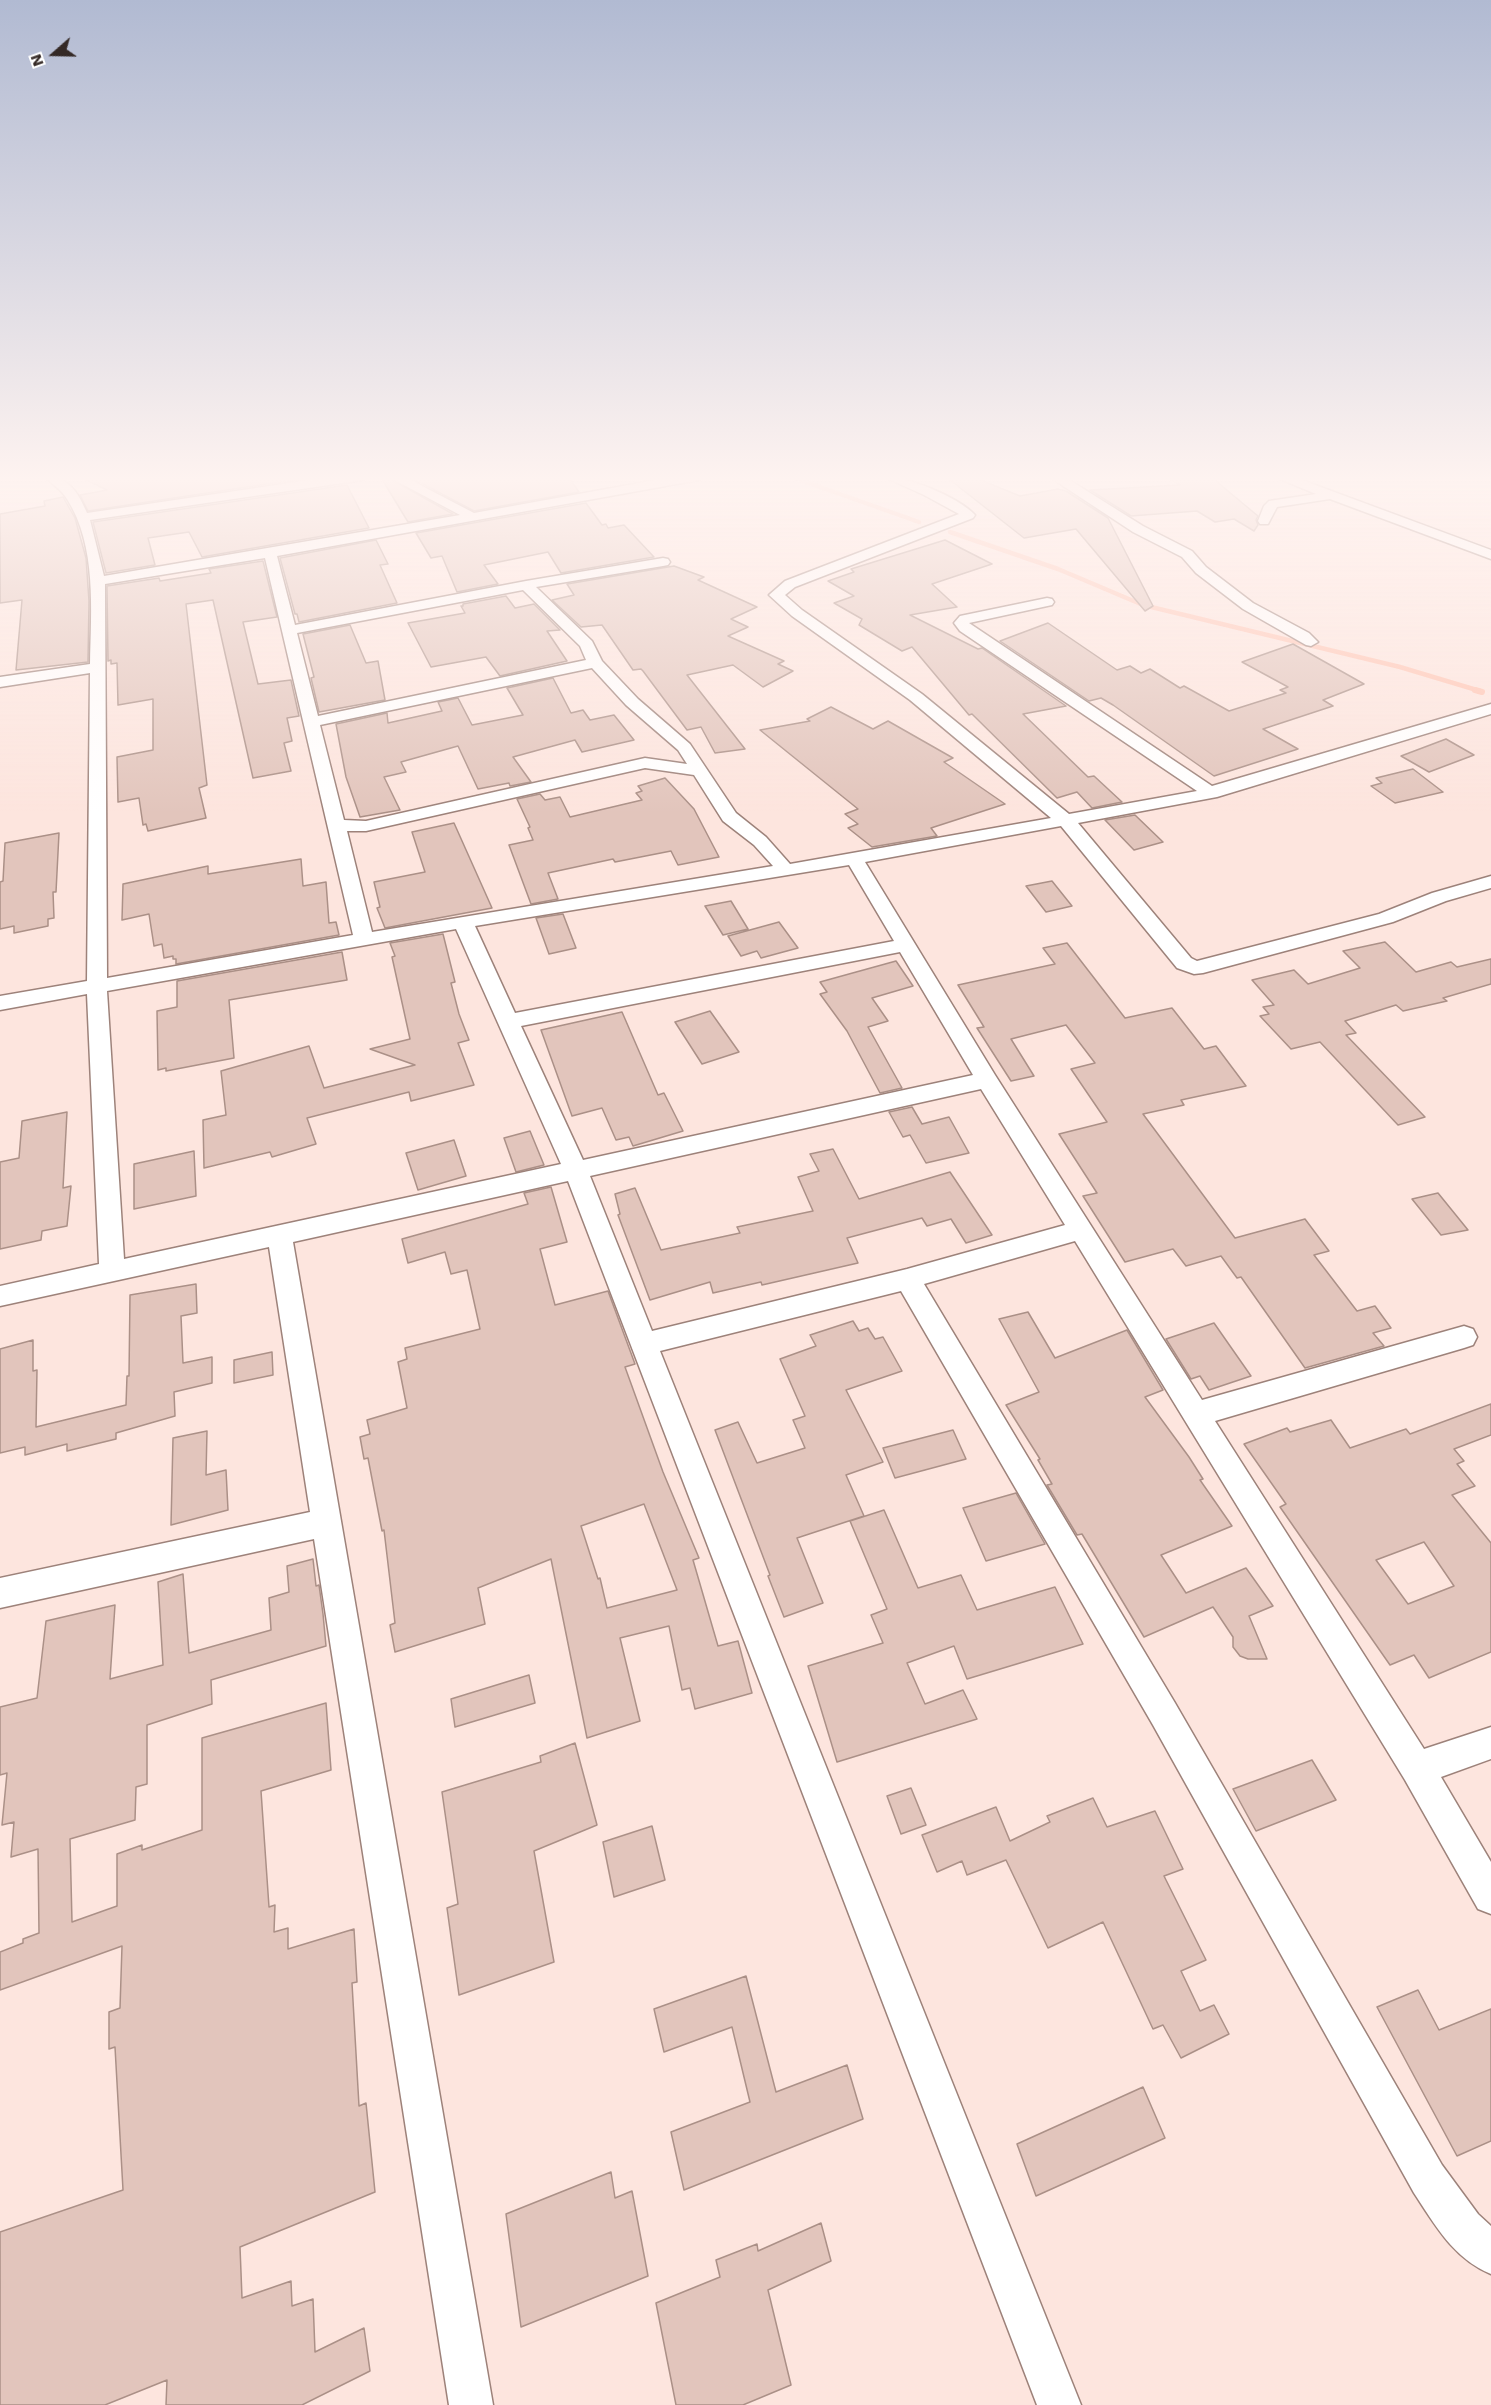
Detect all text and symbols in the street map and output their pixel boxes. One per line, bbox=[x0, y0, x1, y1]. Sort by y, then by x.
north arrow bbox=[24, 24, 84, 84]
text: N bbox=[26, 52, 48, 69]

